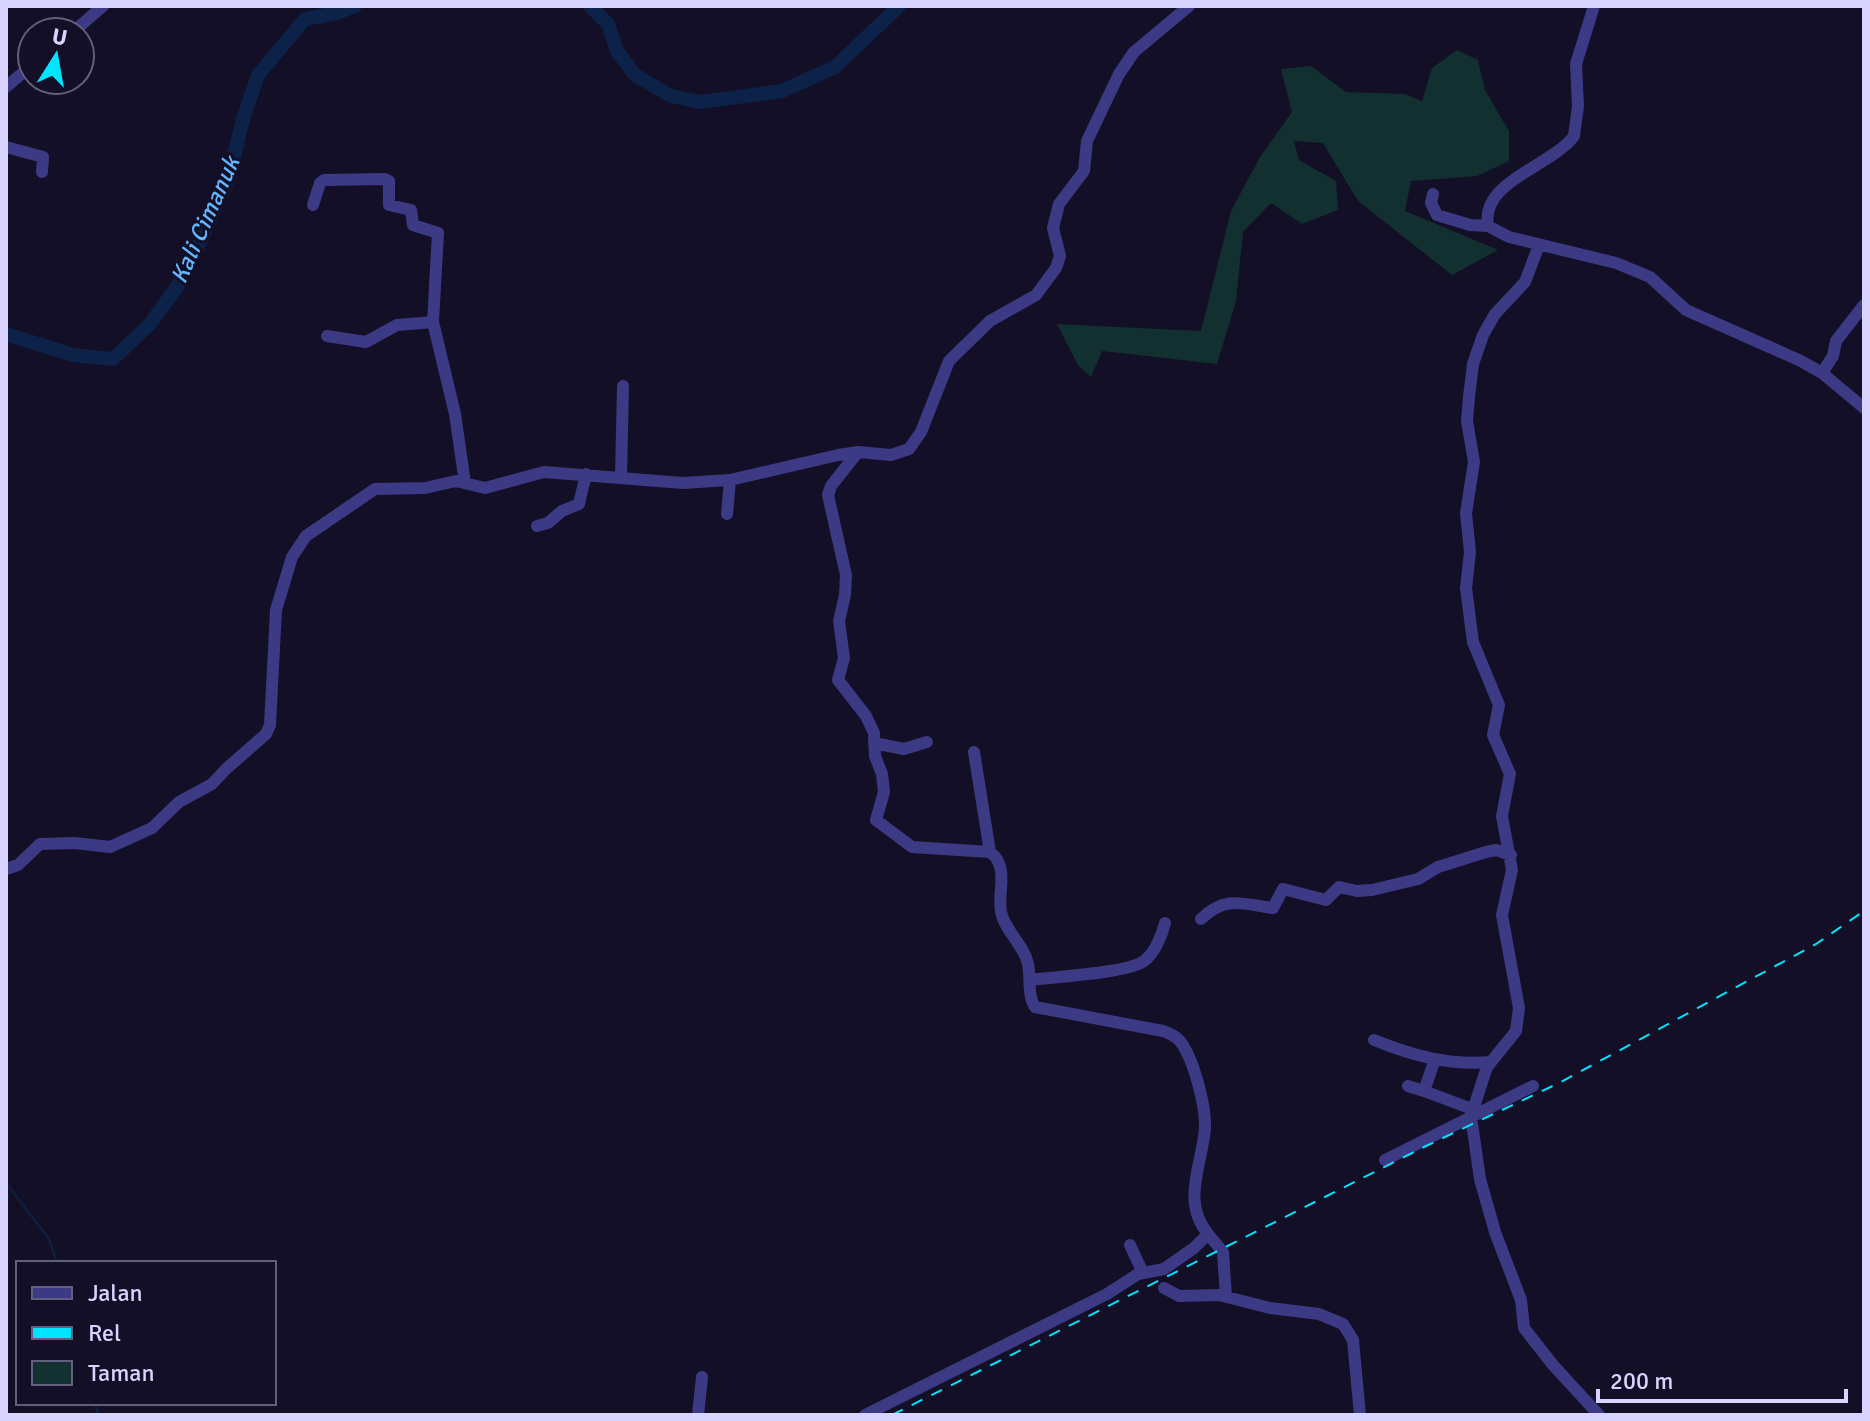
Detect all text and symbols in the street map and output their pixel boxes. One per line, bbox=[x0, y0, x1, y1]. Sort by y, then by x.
north arrow bbox=[16, 16, 96, 96]
text: U bbox=[50, 22, 70, 52]
water label: Kali Cimanuk bbox=[164, 150, 247, 288]
legend bbox=[16, 1261, 276, 1405]
text: Jalan bbox=[88, 1278, 143, 1308]
text: Rel bbox=[88, 1318, 121, 1348]
scale bar bbox=[1598, 1353, 1846, 1403]
text: Taman bbox=[88, 1358, 155, 1388]
text: 200 m bbox=[1610, 1366, 1673, 1396]

